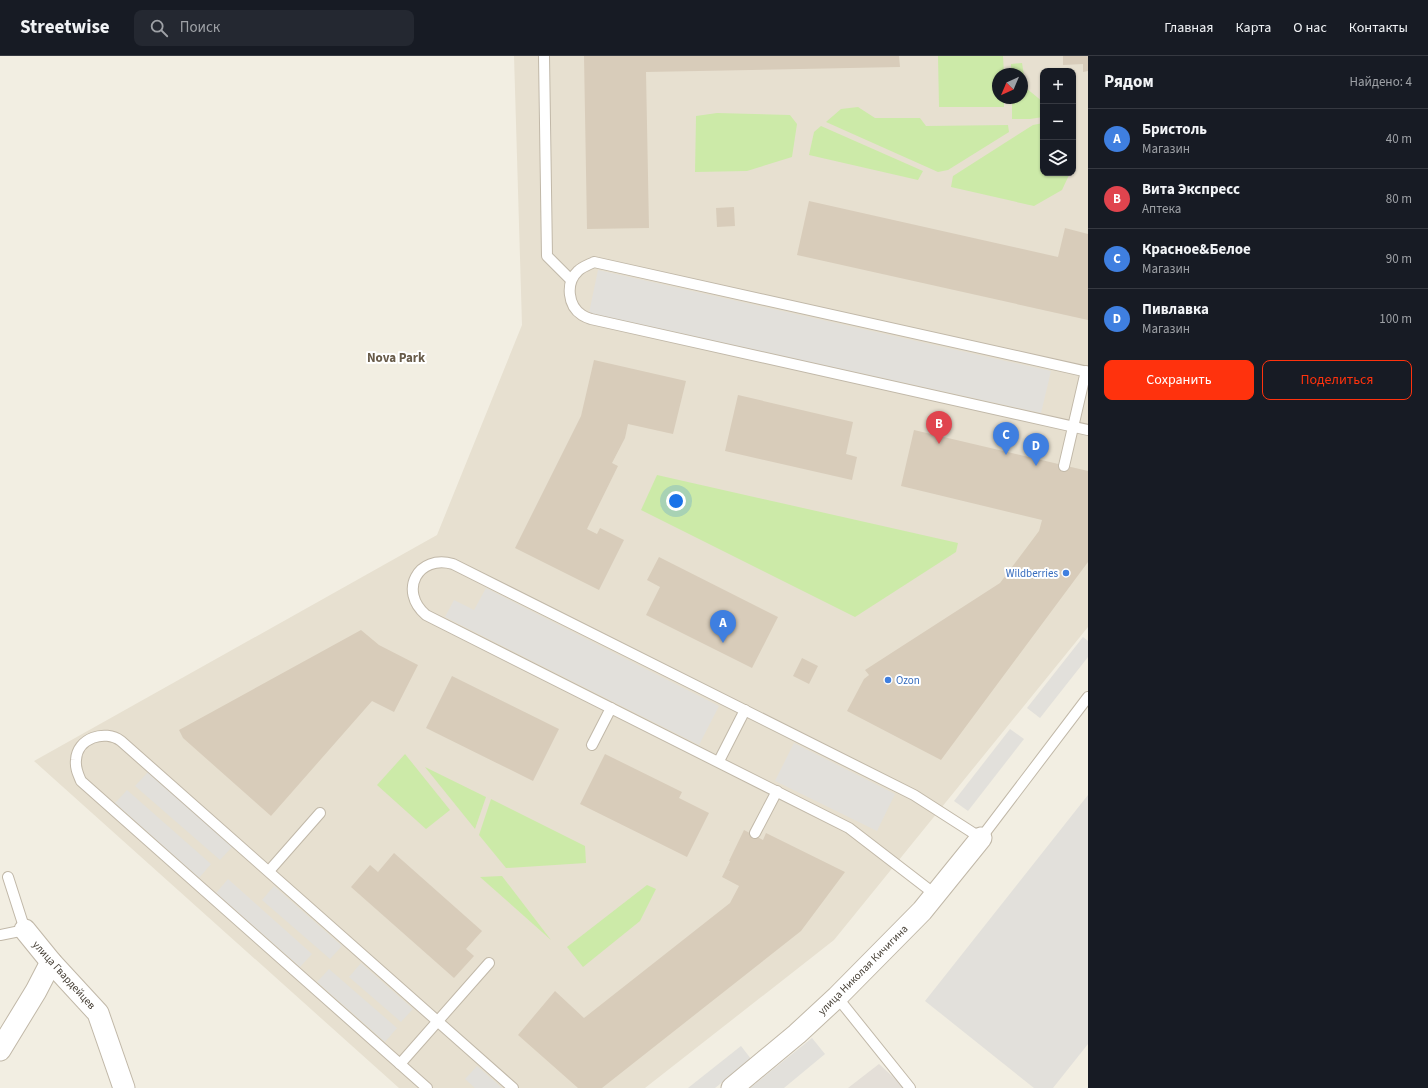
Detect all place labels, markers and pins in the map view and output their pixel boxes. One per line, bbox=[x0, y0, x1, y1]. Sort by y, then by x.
pin: B bbox=[926, 411, 952, 444]
pin: C bbox=[993, 422, 1019, 455]
pin: D bbox=[1023, 433, 1049, 466]
place label: Wildberries bbox=[1006, 566, 1058, 581]
marker: Wildberries bbox=[1061, 568, 1071, 578]
pin: A bbox=[710, 610, 736, 643]
place label: Ozon bbox=[896, 673, 920, 688]
marker: Ozon bbox=[883, 675, 893, 685]

